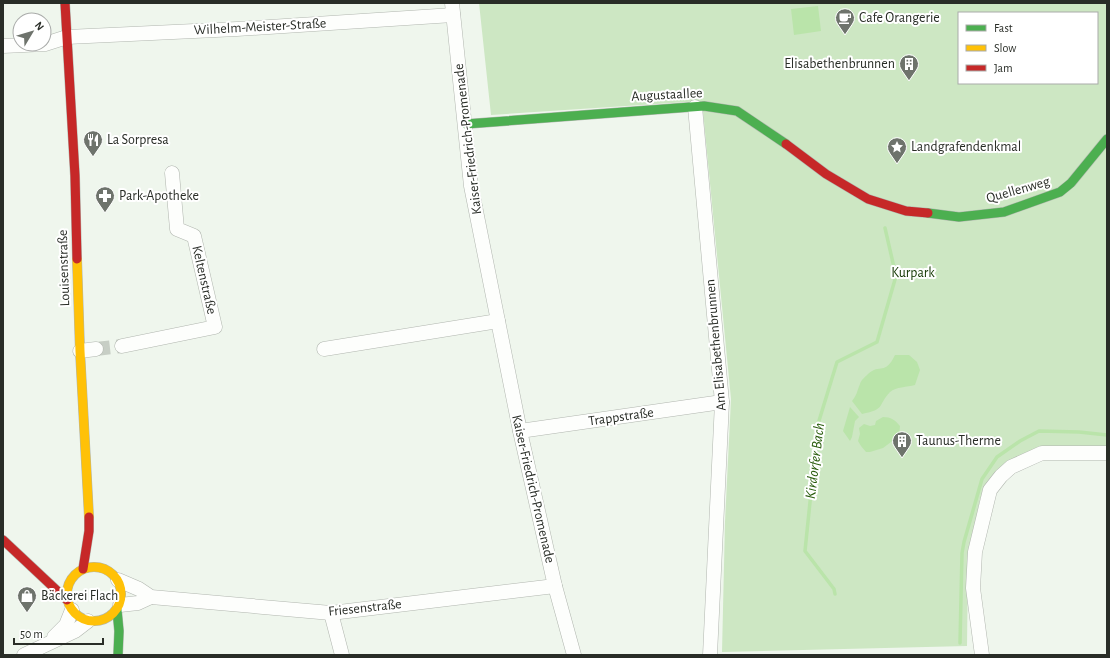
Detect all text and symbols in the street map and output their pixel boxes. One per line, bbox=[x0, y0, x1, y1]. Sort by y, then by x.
cafe icon: Cafe Orangerie bbox=[834, 7, 856, 35]
place label: Cafe Orangerie bbox=[859, 11, 940, 25]
north arrow bbox=[12, 12, 52, 52]
legend bbox=[958, 12, 1098, 84]
street label: Wilhelm-Meister-Straße bbox=[193, 17, 327, 37]
text: N bbox=[33, 20, 46, 33]
text: Fast bbox=[994, 22, 1013, 34]
text: Slow bbox=[994, 42, 1016, 54]
building icon: Elisabethenbrunnen bbox=[898, 53, 920, 81]
place label: Elisabethenbrunnen bbox=[784, 57, 895, 71]
text: Jam bbox=[994, 62, 1013, 74]
street label: Kaiser-Friedrich-Promenade bbox=[452, 63, 484, 215]
street label: Augustaallee bbox=[631, 86, 703, 104]
restaurant icon: La Sorpresa bbox=[82, 129, 104, 157]
place label: La Sorpresa bbox=[107, 133, 169, 147]
place icon: Landgrafendenkmal bbox=[886, 136, 908, 164]
place label: Landgrafendenkmal bbox=[911, 140, 1021, 154]
street label: Quellenweg bbox=[985, 174, 1051, 206]
pharmacy icon: Park-Apotheke bbox=[94, 185, 116, 213]
place label: Park-Apotheke bbox=[119, 189, 199, 203]
street label: Louisenstraße bbox=[56, 229, 72, 307]
street label: Keltenstraße bbox=[189, 244, 219, 316]
park label: Kurpark bbox=[891, 266, 935, 280]
street label: Am Elisabethenbrunnen bbox=[703, 278, 729, 412]
street label: Trappstraße bbox=[587, 405, 655, 429]
street label: Kaiser-Friedrich-Promenade bbox=[509, 413, 557, 565]
water label: Kirdorfer Bach bbox=[803, 422, 827, 500]
building icon: Taunus-Therme bbox=[891, 430, 913, 458]
place label: Taunus-Therme bbox=[916, 434, 1001, 448]
shop icon: Bäckerei Flach bbox=[16, 585, 38, 613]
place label: Bäckerei Flach bbox=[41, 589, 118, 603]
street label: Friesenstraße bbox=[328, 597, 402, 619]
scale bar bbox=[14, 620, 103, 646]
text: 50 m bbox=[20, 628, 43, 640]

